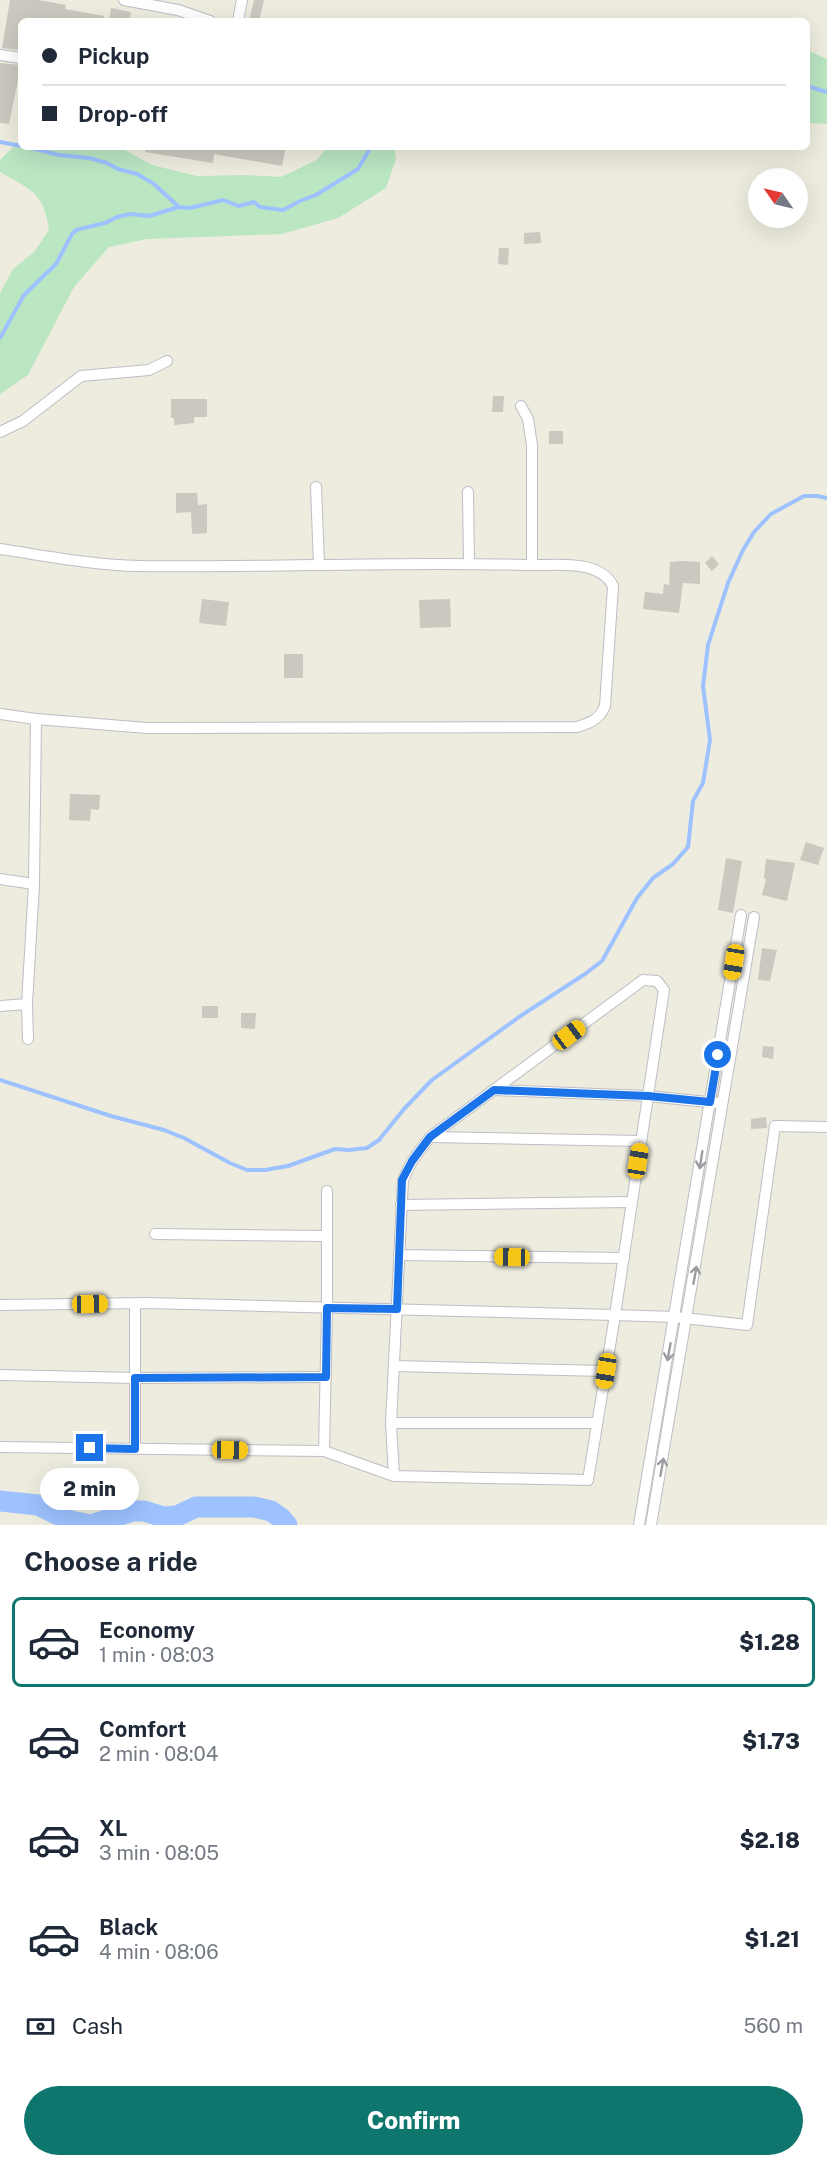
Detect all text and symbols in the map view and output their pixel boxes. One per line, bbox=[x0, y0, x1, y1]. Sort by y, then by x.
text: Pickup bbox=[78, 43, 149, 69]
text: Drop-off bbox=[78, 101, 168, 127]
north arrow bbox=[748, 168, 808, 228]
map controls bbox=[748, 168, 808, 228]
car bbox=[722, 943, 746, 981]
car bbox=[549, 1017, 589, 1053]
route start bbox=[704, 1041, 731, 1068]
car bbox=[626, 1142, 650, 1180]
one-way arrow bbox=[695, 1149, 706, 1169]
car bbox=[494, 1248, 530, 1266]
one-way arrow bbox=[689, 1266, 700, 1286]
car bbox=[72, 1295, 108, 1313]
one-way arrow bbox=[663, 1342, 674, 1362]
car bbox=[594, 1352, 618, 1390]
route end bbox=[76, 1434, 103, 1461]
car bbox=[212, 1441, 248, 1459]
one-way arrow bbox=[657, 1458, 668, 1478]
callout: 2 min bbox=[40, 1469, 140, 1511]
text: 2 min bbox=[63, 1477, 116, 1501]
text: Choose a ride bbox=[24, 1545, 198, 1577]
icon: car bbox=[27, 1615, 81, 1669]
text: Economy bbox=[99, 1617, 195, 1643]
text: $1.28 bbox=[739, 1629, 800, 1655]
text: 1 min · 08:03 bbox=[99, 1643, 214, 1667]
icon: car bbox=[27, 1714, 81, 1768]
text: Comfort bbox=[99, 1716, 186, 1742]
text: $1.73 bbox=[742, 1728, 800, 1754]
text: 2 min · 08:04 bbox=[99, 1742, 218, 1766]
icon: car bbox=[27, 1813, 81, 1867]
text: XL bbox=[99, 1815, 127, 1841]
text: $2.18 bbox=[739, 1827, 800, 1853]
text: 3 min · 08:05 bbox=[99, 1841, 219, 1865]
icon: car bbox=[27, 1912, 81, 1966]
text: Black bbox=[99, 1914, 158, 1940]
text: $1.21 bbox=[744, 1926, 800, 1952]
text: 4 min · 08:06 bbox=[99, 1940, 219, 1964]
icon: cash bbox=[24, 2010, 57, 2043]
text: Cash bbox=[72, 2013, 123, 2039]
text: 560 m bbox=[743, 2014, 803, 2038]
button: Confirm bbox=[24, 2086, 803, 2155]

